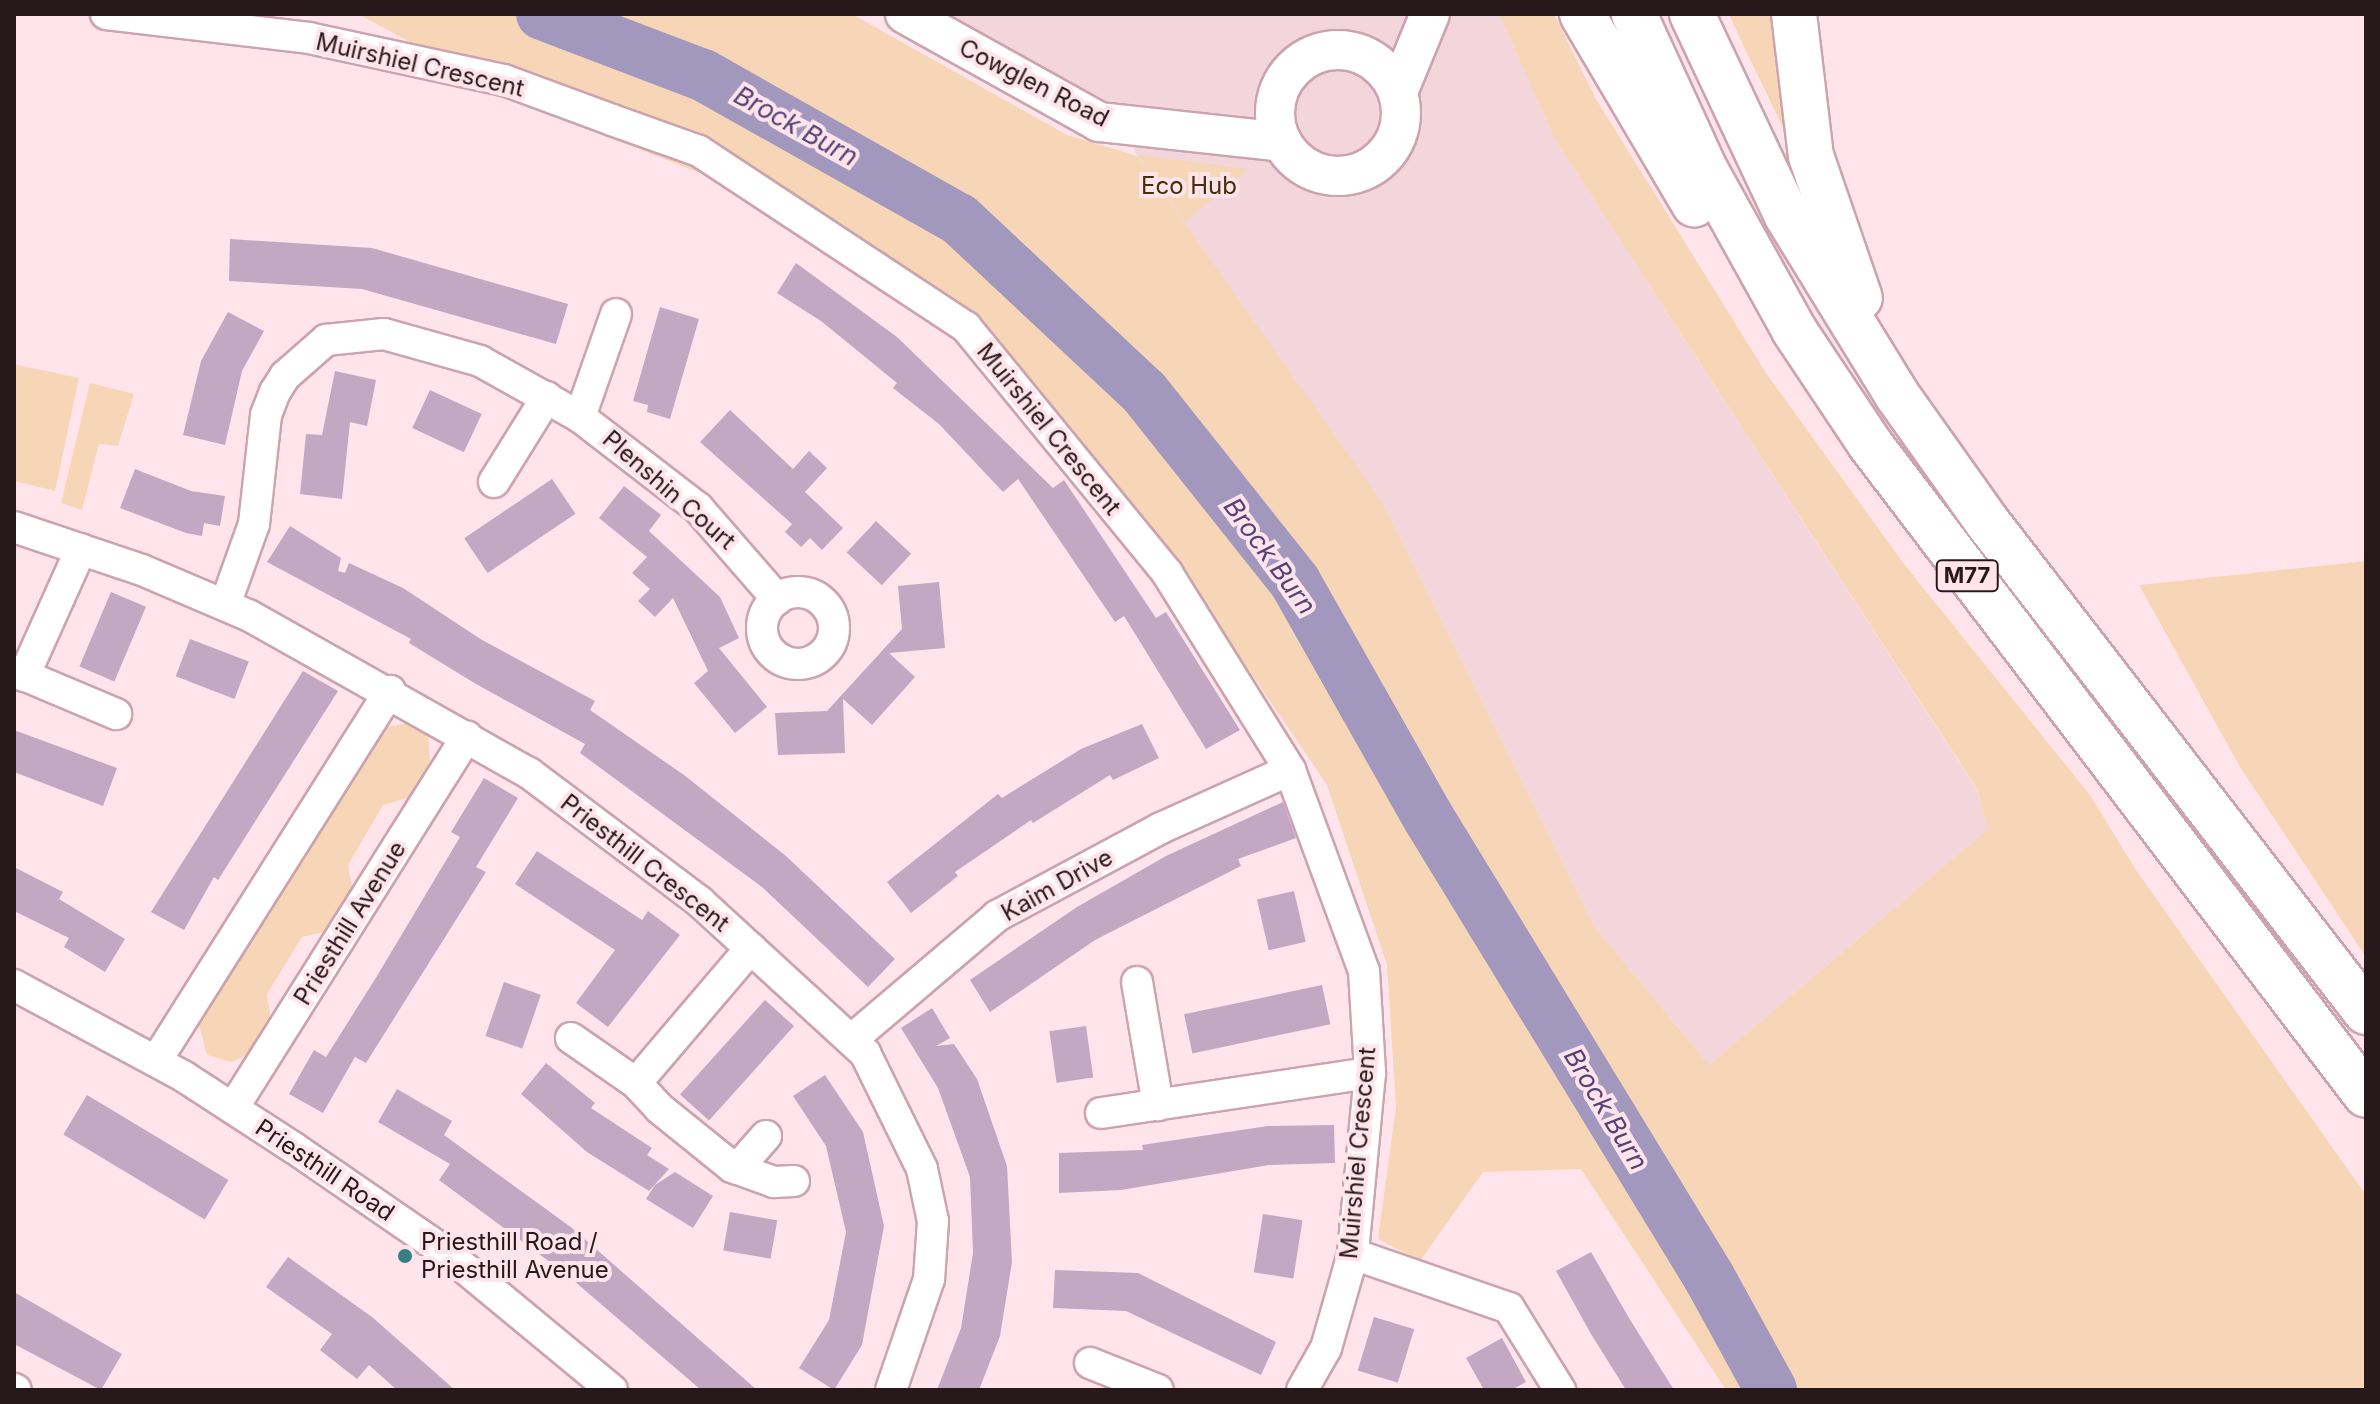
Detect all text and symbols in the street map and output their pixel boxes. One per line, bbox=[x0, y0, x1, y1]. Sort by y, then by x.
street label: Muirshiel Crescent bbox=[313, 27, 527, 103]
street label: Cowglen Road bbox=[954, 33, 1114, 133]
water label: Brock Burn bbox=[729, 79, 863, 173]
park label: Eco Hub bbox=[1141, 172, 1237, 200]
street label: Muirshiel Crescent bbox=[971, 337, 1127, 521]
street label: Plenshin Court bbox=[597, 425, 741, 555]
water label: Brock Burn bbox=[1217, 492, 1323, 620]
road number: M77 bbox=[1935, 558, 1999, 594]
street label: Priesthill Crescent bbox=[555, 788, 735, 938]
street label: Priesthill Avenue bbox=[288, 836, 412, 1010]
street label: Kaim Drive bbox=[996, 843, 1118, 927]
water label: Brock Burn bbox=[1557, 1042, 1655, 1176]
street label: Muirshiel Crescent bbox=[1334, 1046, 1382, 1260]
street label: Priesthill Road bbox=[250, 1113, 400, 1227]
place label: Priesthill Road / Priesthill Avenue bbox=[421, 1228, 609, 1284]
marker: Priesthill Road / Priesthill Avenue bbox=[396, 1247, 414, 1265]

